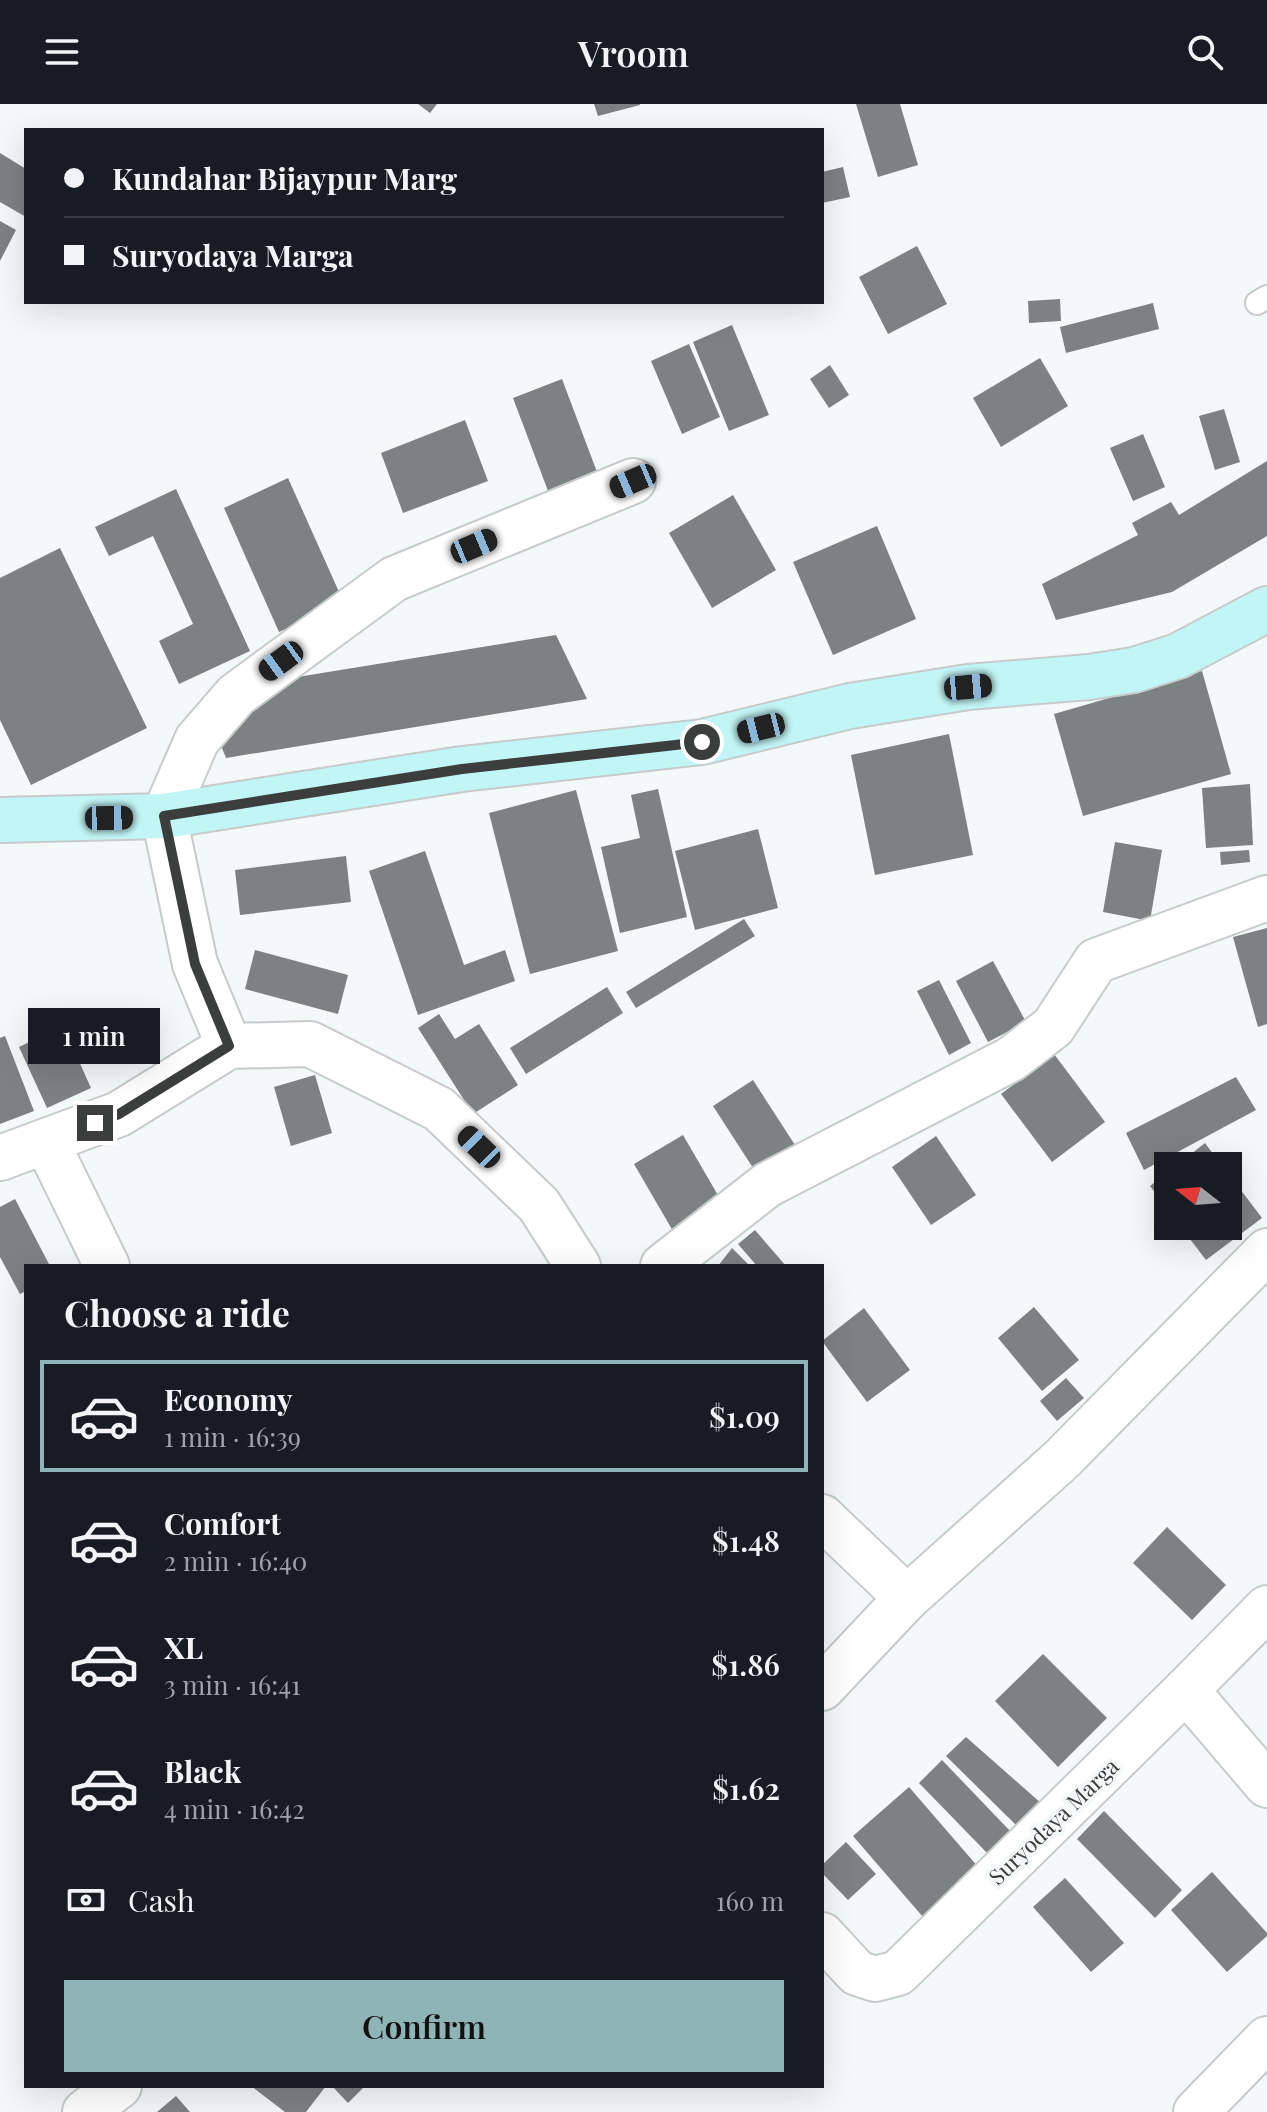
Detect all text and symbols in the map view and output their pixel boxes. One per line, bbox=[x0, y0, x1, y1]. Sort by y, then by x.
text: Vroom bbox=[578, 28, 689, 76]
icon: menu bbox=[40, 30, 84, 74]
icon: search bbox=[1183, 30, 1227, 74]
text: Kundahar Bijaypur Marg bbox=[112, 158, 457, 198]
text: Suryodaya Marga bbox=[112, 235, 354, 275]
car bbox=[606, 461, 660, 501]
car bbox=[447, 526, 501, 566]
car bbox=[255, 637, 307, 685]
car bbox=[943, 673, 993, 701]
car bbox=[735, 711, 787, 745]
route start bbox=[684, 724, 720, 760]
car bbox=[85, 806, 133, 830]
callout: 1 min bbox=[29, 1007, 161, 1063]
text: 1 min bbox=[62, 1018, 126, 1053]
route end bbox=[77, 1105, 113, 1141]
car bbox=[453, 1122, 505, 1172]
north arrow bbox=[1154, 1152, 1242, 1240]
map controls bbox=[1154, 1152, 1242, 1240]
text: Choose a ride bbox=[64, 1288, 290, 1336]
text: Economy bbox=[164, 1379, 293, 1419]
icon: car bbox=[68, 1380, 140, 1452]
text: $1.09 bbox=[709, 1396, 780, 1436]
text: 1 min · 16:39 bbox=[164, 1419, 301, 1454]
text: Comfort bbox=[164, 1503, 281, 1543]
icon: car bbox=[68, 1504, 140, 1576]
text: $1.48 bbox=[712, 1520, 780, 1560]
text: 2 min · 16:40 bbox=[164, 1543, 307, 1578]
text: XL bbox=[164, 1627, 203, 1667]
icon: car bbox=[68, 1628, 140, 1700]
text: $1.86 bbox=[711, 1644, 780, 1684]
text: 3 min · 16:41 bbox=[164, 1667, 301, 1702]
text: Black bbox=[164, 1751, 241, 1791]
street label: Suryodaya Marga bbox=[981, 1751, 1125, 1891]
icon: car bbox=[68, 1752, 140, 1824]
text: $1.62 bbox=[712, 1768, 780, 1808]
text: 4 min · 16:42 bbox=[164, 1791, 305, 1826]
icon: cash bbox=[64, 1878, 108, 1922]
text: Cash bbox=[128, 1880, 195, 1920]
text: 160 m bbox=[716, 1883, 784, 1918]
button: Confirm bbox=[64, 1980, 784, 2072]

